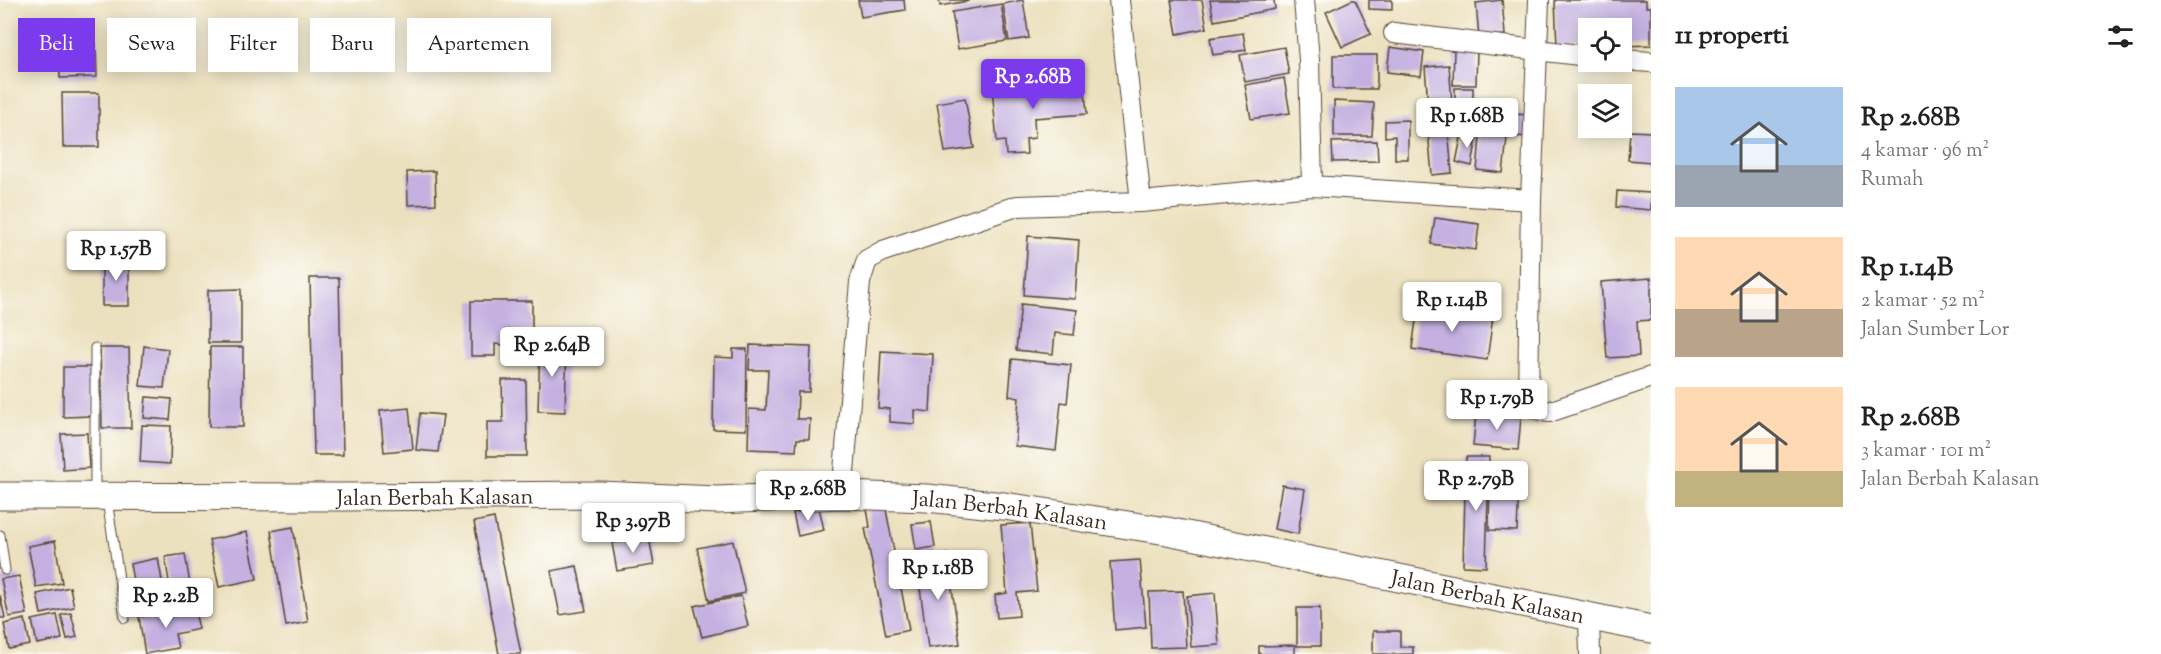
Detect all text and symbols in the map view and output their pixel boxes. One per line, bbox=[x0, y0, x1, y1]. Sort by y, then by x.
chip: Beli bbox=[18, 18, 95, 72]
chip: Sewa bbox=[107, 18, 196, 72]
chip: Filter bbox=[208, 18, 298, 72]
chip: Baru bbox=[310, 18, 395, 72]
chip: Apartemen bbox=[407, 18, 551, 72]
map controls bbox=[1578, 18, 1632, 138]
button: locate bbox=[1578, 18, 1632, 72]
text: 11 properti bbox=[1675, 18, 1789, 55]
icon: filters bbox=[2104, 20, 2137, 53]
pin: Rp 2.68B bbox=[971, 59, 1095, 110]
text: Rp 2.68B bbox=[995, 64, 1071, 93]
button: layers bbox=[1578, 84, 1632, 138]
pin: Rp 1.68B bbox=[1405, 98, 1529, 149]
text: Rp 2.68B bbox=[1861, 100, 1960, 137]
text: Rp 1.68B bbox=[1430, 103, 1504, 132]
icon: home bbox=[1723, 111, 1795, 183]
text: 4 kamar · 96 m² bbox=[1861, 137, 1989, 166]
text: Rumah bbox=[1861, 166, 1924, 195]
pin: Rp 1.57B bbox=[54, 231, 178, 282]
text: Rp 1.57B bbox=[81, 236, 151, 265]
text: Rp 1.14B bbox=[1861, 250, 1953, 287]
icon: home bbox=[1723, 261, 1795, 333]
pin: Rp 1.14B bbox=[1390, 282, 1514, 333]
text: Rp 1.14B bbox=[1417, 287, 1487, 316]
text: 2 kamar · 52 m² bbox=[1861, 287, 1985, 316]
text: Jalan Sumber Lor bbox=[1861, 316, 2009, 345]
pin: Rp 2.64B bbox=[490, 327, 614, 378]
text: Rp 2.64B bbox=[514, 332, 590, 361]
pin: Rp 1.79B bbox=[1435, 380, 1559, 431]
text: Rp 1.79B bbox=[1460, 385, 1534, 414]
text: Rp 2.68B bbox=[1861, 400, 1960, 437]
icon: home bbox=[1723, 411, 1795, 483]
text: 3 kamar · 101 m² bbox=[1861, 437, 1991, 466]
pin: Rp 2.79B bbox=[1414, 461, 1538, 512]
text: Rp 2.79B bbox=[1438, 466, 1514, 495]
text: Jalan Berbah Kalasan bbox=[1861, 466, 2040, 495]
pin: Rp 2.68B bbox=[746, 471, 870, 522]
text: Rp 2.68B bbox=[770, 476, 846, 505]
street label: Jalan Berbah Kalasan bbox=[336, 483, 534, 516]
street label: Jalan Berbah Kalasan bbox=[911, 484, 1109, 541]
pin: Rp 3.97B bbox=[571, 503, 695, 554]
text: Rp 3.97B bbox=[596, 508, 670, 537]
pin: Rp 1.18B bbox=[876, 550, 1000, 601]
text: Rp 1.18B bbox=[903, 555, 973, 584]
street label: Jalan Berbah Kalasan bbox=[1387, 564, 1587, 634]
pin: Rp 2.2B bbox=[111, 578, 221, 629]
text: Rp 2.2B bbox=[133, 583, 199, 612]

